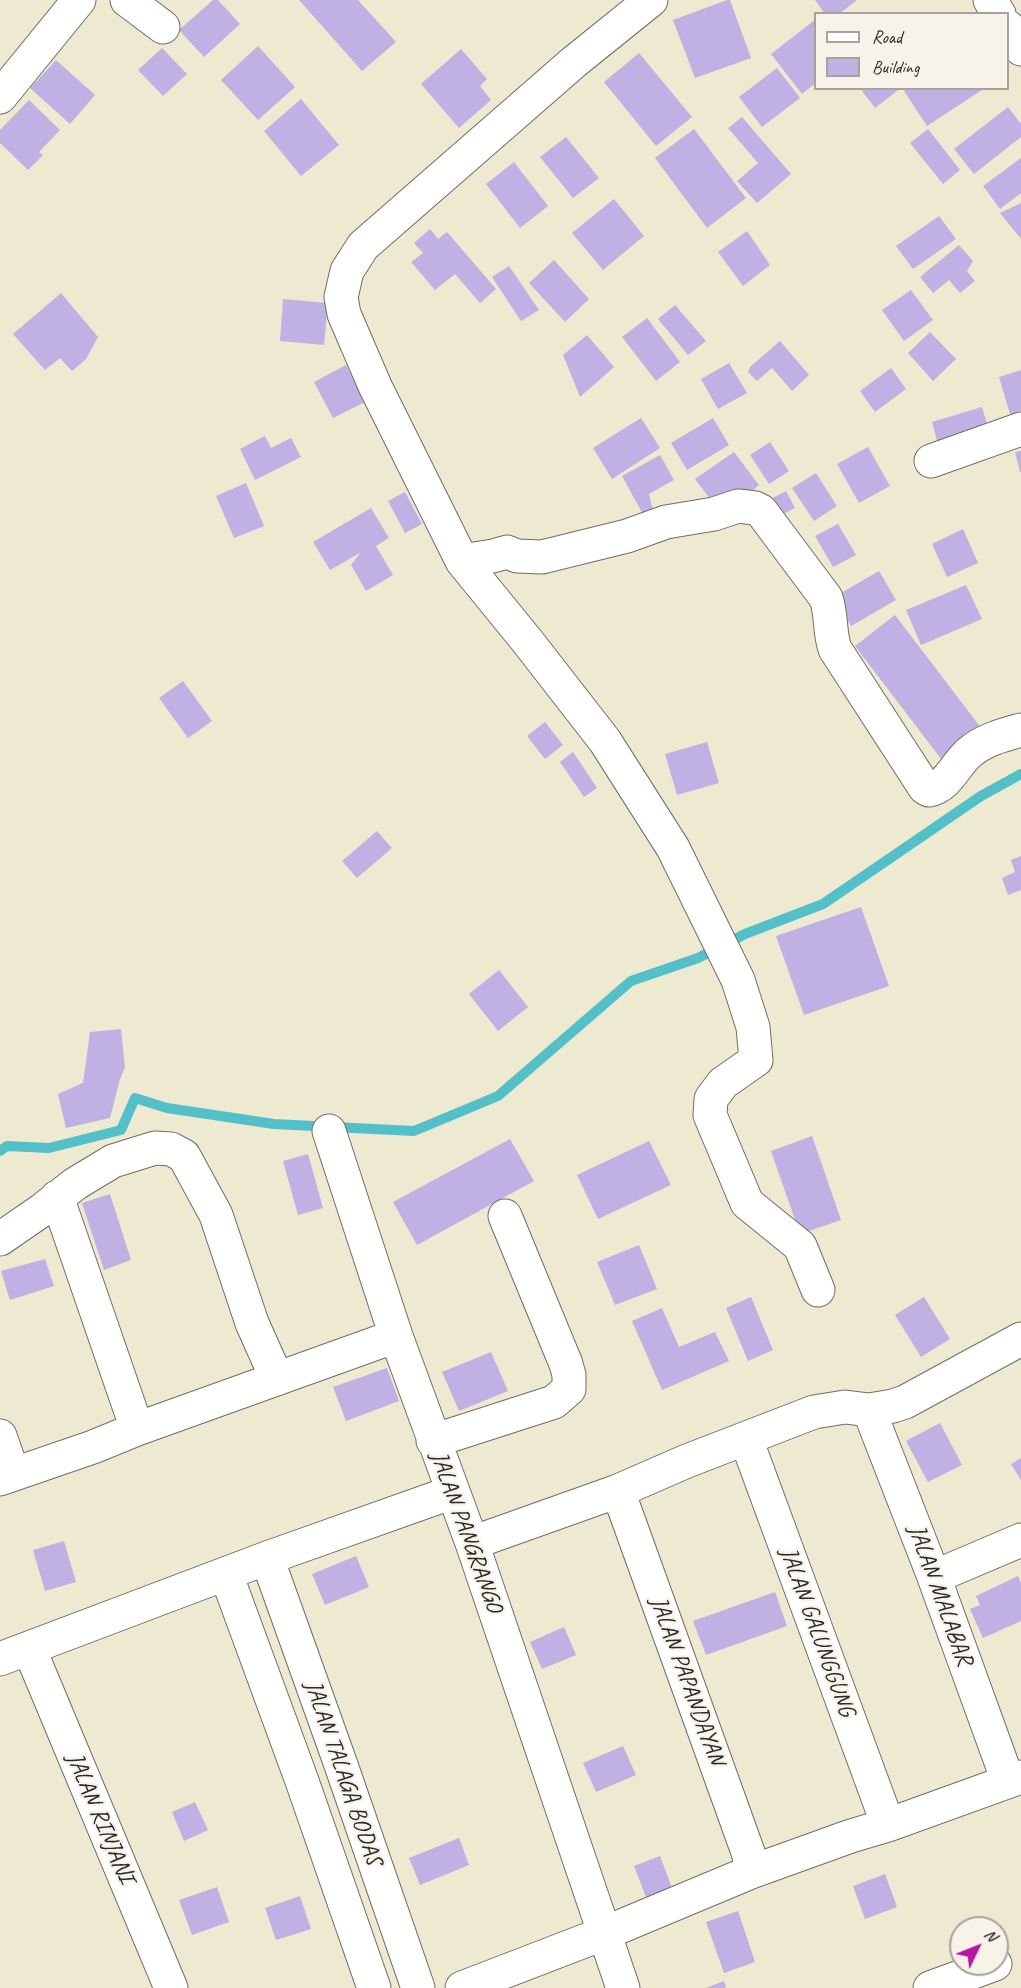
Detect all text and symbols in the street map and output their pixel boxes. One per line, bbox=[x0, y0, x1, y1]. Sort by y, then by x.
legend bbox=[814, 12, 1009, 90]
text: Road bbox=[872, 26, 902, 48]
text: Building bbox=[872, 56, 919, 78]
street label: JALAN PANGRANGO bbox=[424, 1448, 508, 1616]
street label: JALAN MALABAR bbox=[901, 1521, 979, 1669]
street label: JALAN GALUNGGUNG bbox=[773, 1543, 861, 1721]
street label: JALAN PAPANDAYAN bbox=[643, 1593, 731, 1769]
street label: JALAN TALAGA BODAS bbox=[298, 1677, 388, 1869]
street label: JALAN RINJANI bbox=[60, 1748, 140, 1888]
north arrow bbox=[949, 1916, 1009, 1976]
text: N bbox=[980, 1925, 1001, 1946]

